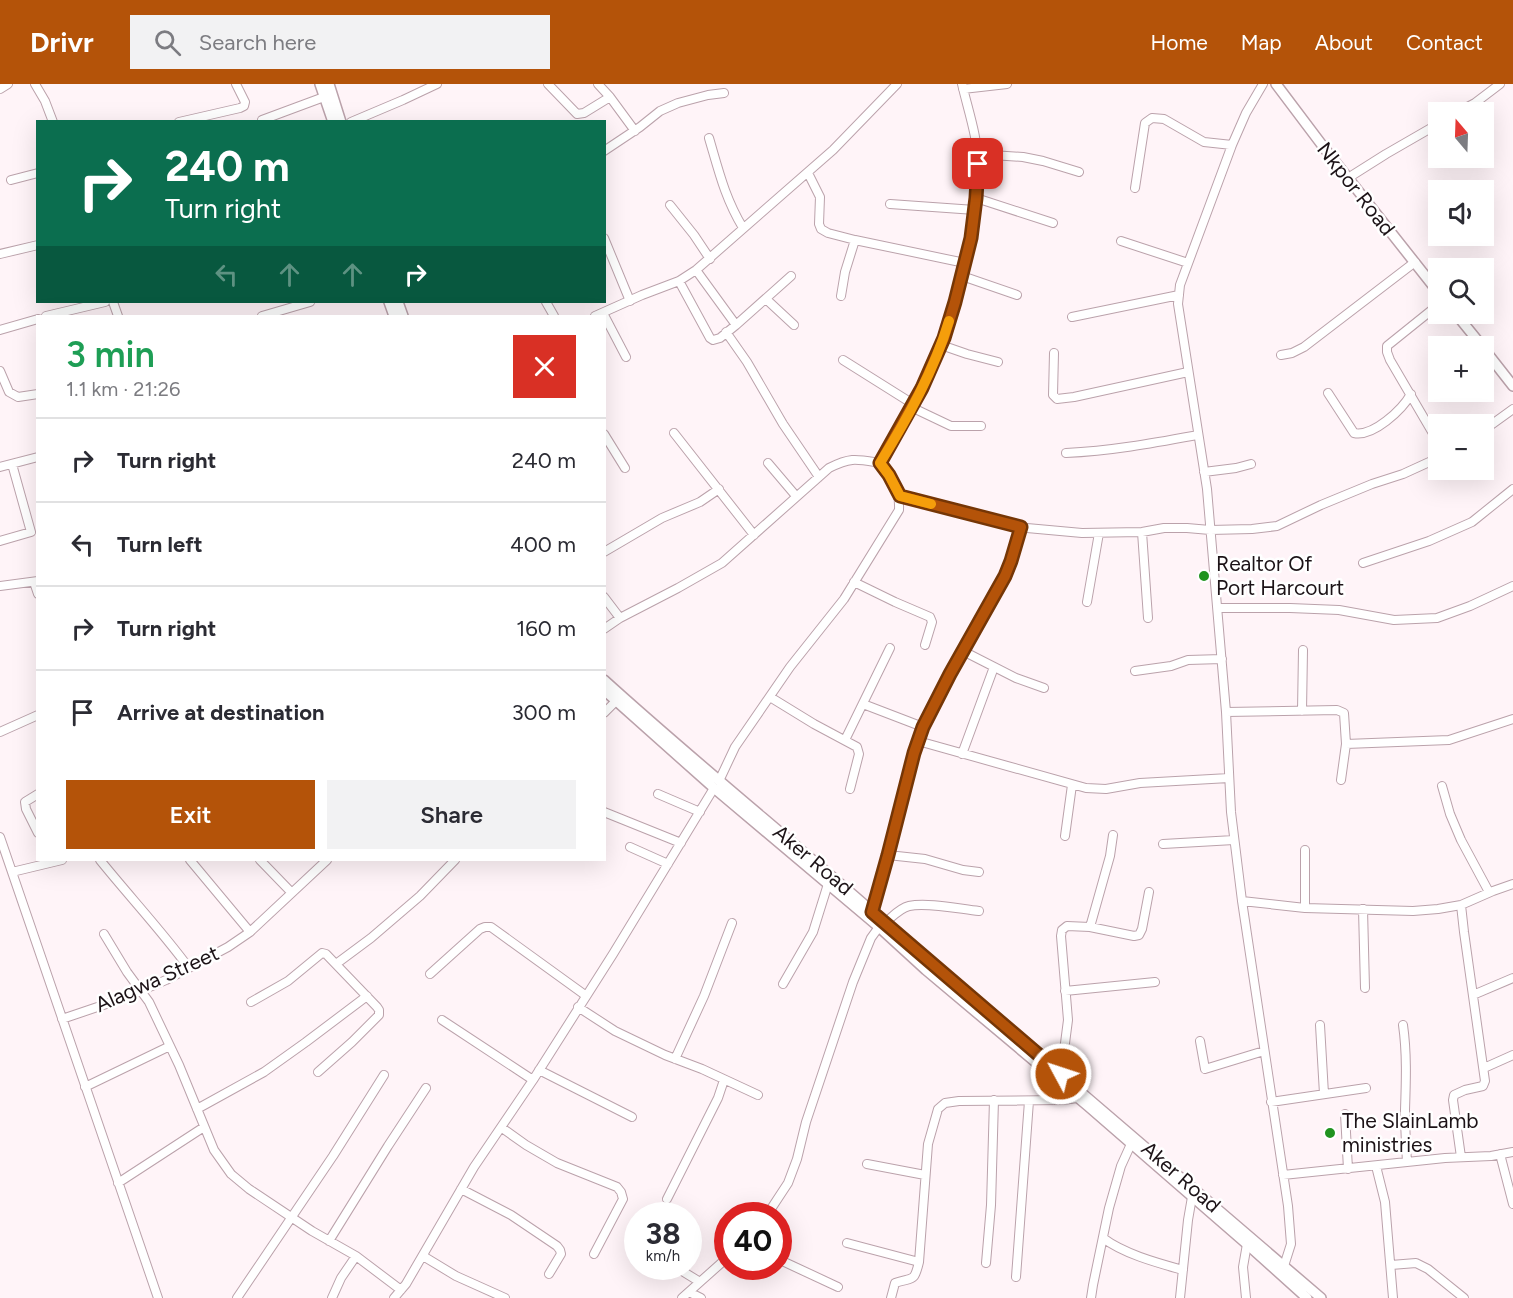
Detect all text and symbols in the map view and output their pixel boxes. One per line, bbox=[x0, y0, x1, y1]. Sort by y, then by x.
search box bbox=[130, 15, 550, 69]
text: Drivr bbox=[30, 25, 94, 59]
icon: search bbox=[151, 26, 184, 59]
text: Search here bbox=[199, 29, 316, 56]
text: Home bbox=[1151, 30, 1208, 55]
text: Map bbox=[1241, 30, 1282, 55]
text: About bbox=[1315, 30, 1373, 55]
text: Contact bbox=[1406, 30, 1483, 55]
north arrow bbox=[1428, 102, 1494, 168]
map controls bbox=[1428, 102, 1494, 480]
street label: Nkpor Road bbox=[1312, 137, 1401, 240]
pin bbox=[952, 138, 1003, 189]
text: 240 m bbox=[165, 141, 290, 192]
icon: right bbox=[66, 144, 144, 222]
icon: arrive bbox=[961, 147, 994, 180]
button: sound bbox=[1428, 180, 1494, 246]
text: Turn right bbox=[165, 192, 281, 225]
icon: left bbox=[210, 258, 243, 291]
icon: ahead bbox=[273, 258, 306, 291]
icon: ahead bbox=[336, 258, 369, 291]
icon: right bbox=[399, 258, 432, 291]
button: search bbox=[1428, 258, 1494, 324]
text: 3 min bbox=[66, 333, 155, 376]
button: close bbox=[513, 335, 576, 398]
button: + bbox=[1428, 336, 1494, 402]
text: 1.1 km · 21:26 bbox=[66, 377, 180, 401]
button: − bbox=[1428, 414, 1494, 480]
icon: right bbox=[66, 444, 99, 477]
text: Turn right bbox=[117, 447, 216, 474]
text: 240 m bbox=[512, 447, 576, 474]
icon: left bbox=[66, 528, 99, 561]
text: Turn left bbox=[117, 531, 203, 558]
text: 400 m bbox=[510, 531, 576, 558]
place label: Realtor Of Port Harcourt bbox=[1216, 551, 1344, 600]
marker: Realtor Of Port Harcourt bbox=[1197, 569, 1211, 583]
icon: right bbox=[66, 612, 99, 645]
text: Turn right bbox=[117, 615, 216, 642]
text: 160 m bbox=[516, 615, 576, 642]
icon: arrive bbox=[66, 696, 99, 729]
text: Arrive at destination bbox=[117, 699, 325, 726]
text: 300 m bbox=[512, 699, 576, 726]
button: Exit bbox=[66, 780, 315, 849]
button: Share bbox=[327, 780, 576, 849]
street label: Aker Road bbox=[768, 819, 858, 900]
street label: Alagwa Street bbox=[91, 940, 223, 1017]
position arrow bbox=[1029, 1042, 1093, 1106]
place label: The SlainLamb ministries bbox=[1342, 1108, 1479, 1157]
marker: The SlainLamb ministries bbox=[1323, 1126, 1337, 1140]
street label: Aker Road bbox=[1137, 1136, 1226, 1218]
speed limit sign: 40 bbox=[714, 1202, 792, 1280]
text: 38 bbox=[645, 1215, 681, 1252]
text: km/h bbox=[646, 1247, 680, 1265]

